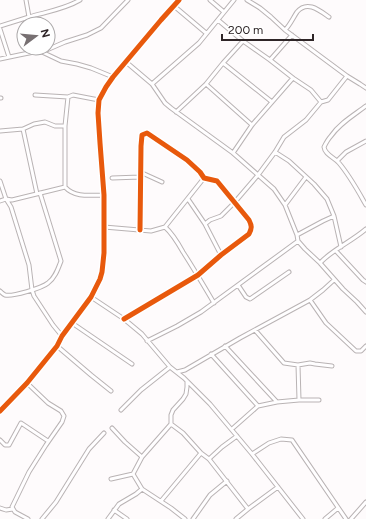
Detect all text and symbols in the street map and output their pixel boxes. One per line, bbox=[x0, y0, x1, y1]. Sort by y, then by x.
north arrow bbox=[16, 16, 56, 56]
scale bar bbox=[222, 16, 313, 42]
text: 200 m bbox=[228, 23, 263, 37]
text: N bbox=[38, 27, 53, 39]

